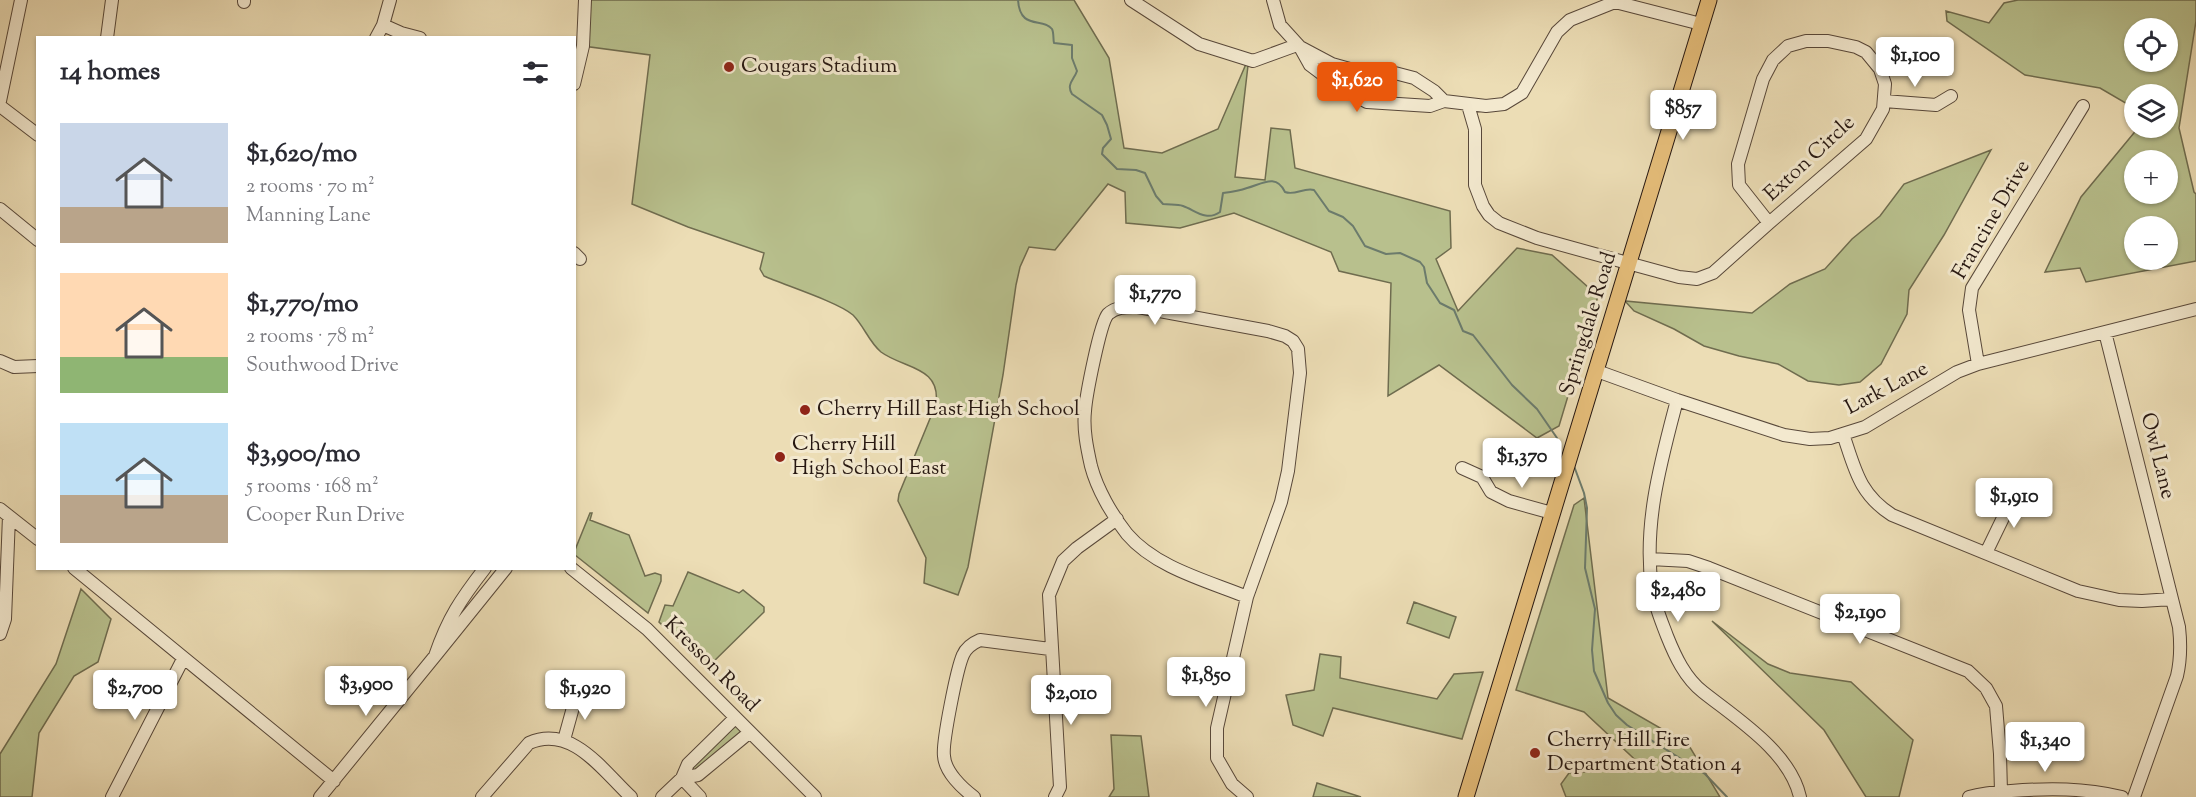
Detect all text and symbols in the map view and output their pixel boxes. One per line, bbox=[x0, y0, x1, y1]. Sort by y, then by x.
map controls bbox=[2124, 18, 2178, 270]
button: locate bbox=[2124, 18, 2178, 72]
pin: $1,100 bbox=[1866, 37, 1964, 88]
text: $1,100 bbox=[1890, 42, 1940, 71]
place label: Cougars Stadium bbox=[741, 52, 897, 82]
text: 14 homes bbox=[60, 54, 160, 91]
icon: filters bbox=[519, 56, 552, 89]
marker: Cougars Stadium bbox=[722, 60, 736, 74]
pin: $1,620 bbox=[1308, 62, 1406, 113]
text: $1,620 bbox=[1331, 67, 1383, 96]
button: layers bbox=[2124, 84, 2178, 138]
pin: $857 bbox=[1647, 90, 1719, 141]
text: $857 bbox=[1664, 95, 1702, 124]
street label: Exton Circle bbox=[1758, 109, 1862, 209]
text: $1,620/mo bbox=[246, 136, 357, 173]
icon: home bbox=[108, 147, 180, 219]
button: + bbox=[2124, 150, 2178, 204]
street label: Francine Drive bbox=[1946, 155, 2038, 285]
text: 2 rooms · 70 m² bbox=[246, 173, 375, 202]
text: Manning Lane bbox=[246, 202, 371, 231]
button: − bbox=[2124, 216, 2178, 270]
street label: Springdale Road bbox=[1553, 248, 1625, 400]
pin: $1,770 bbox=[1106, 275, 1204, 326]
text: $1,770 bbox=[1129, 280, 1181, 309]
text: $1,770/mo bbox=[246, 286, 358, 323]
icon: home bbox=[108, 297, 180, 369]
text: 2 rooms · 78 m² bbox=[246, 323, 375, 352]
text: Southwood Drive bbox=[246, 352, 399, 381]
street label: Lark Lane bbox=[1840, 355, 1934, 423]
place label: Cherry Hill East High School bbox=[817, 395, 1080, 425]
marker: Cherry Hill East High School bbox=[798, 403, 812, 417]
street label: Owl Lane bbox=[2132, 410, 2182, 502]
place label: Cherry Hill High School East bbox=[792, 430, 947, 484]
text: $3,900/mo bbox=[246, 436, 360, 473]
pin: $1,370 bbox=[1473, 438, 1571, 489]
text: $1,370 bbox=[1497, 443, 1547, 472]
icon: home bbox=[108, 447, 180, 519]
marker: Cherry Hill High School East bbox=[773, 450, 787, 464]
text: 5 rooms · 168 m² bbox=[246, 473, 379, 502]
pin: $1,910 bbox=[1965, 478, 2063, 529]
text: $1,910 bbox=[1990, 483, 2038, 512]
text: Cooper Run Drive bbox=[246, 502, 405, 531]
pin: $2,480 bbox=[1629, 572, 1727, 623]
text: $2,480 bbox=[1650, 577, 1706, 606]
pin: $2,190 bbox=[1811, 594, 1909, 645]
text: $2,190 bbox=[1834, 599, 1886, 628]
street label: Kresson Road bbox=[656, 610, 766, 720]
pin: $1,850 bbox=[1157, 657, 1255, 708]
text: $1,850 bbox=[1181, 662, 1231, 691]
pin: $3,900 bbox=[317, 666, 415, 717]
pin: $2,700 bbox=[86, 670, 184, 721]
pin: $1,920 bbox=[536, 670, 634, 721]
text: $3,900 bbox=[339, 671, 393, 700]
text: $2,700 bbox=[107, 675, 163, 704]
text: $1,920 bbox=[559, 675, 611, 704]
pin: $2,010 bbox=[1022, 675, 1120, 726]
text: $2,010 bbox=[1045, 680, 1097, 709]
pin: $1,340 bbox=[1996, 722, 2094, 773]
place label: Cherry Hill Fire Department Station 4 bbox=[1547, 726, 1741, 780]
text: $1,340 bbox=[2019, 727, 2071, 756]
marker: Cherry Hill Fire Department Station 4 bbox=[1528, 746, 1542, 760]

